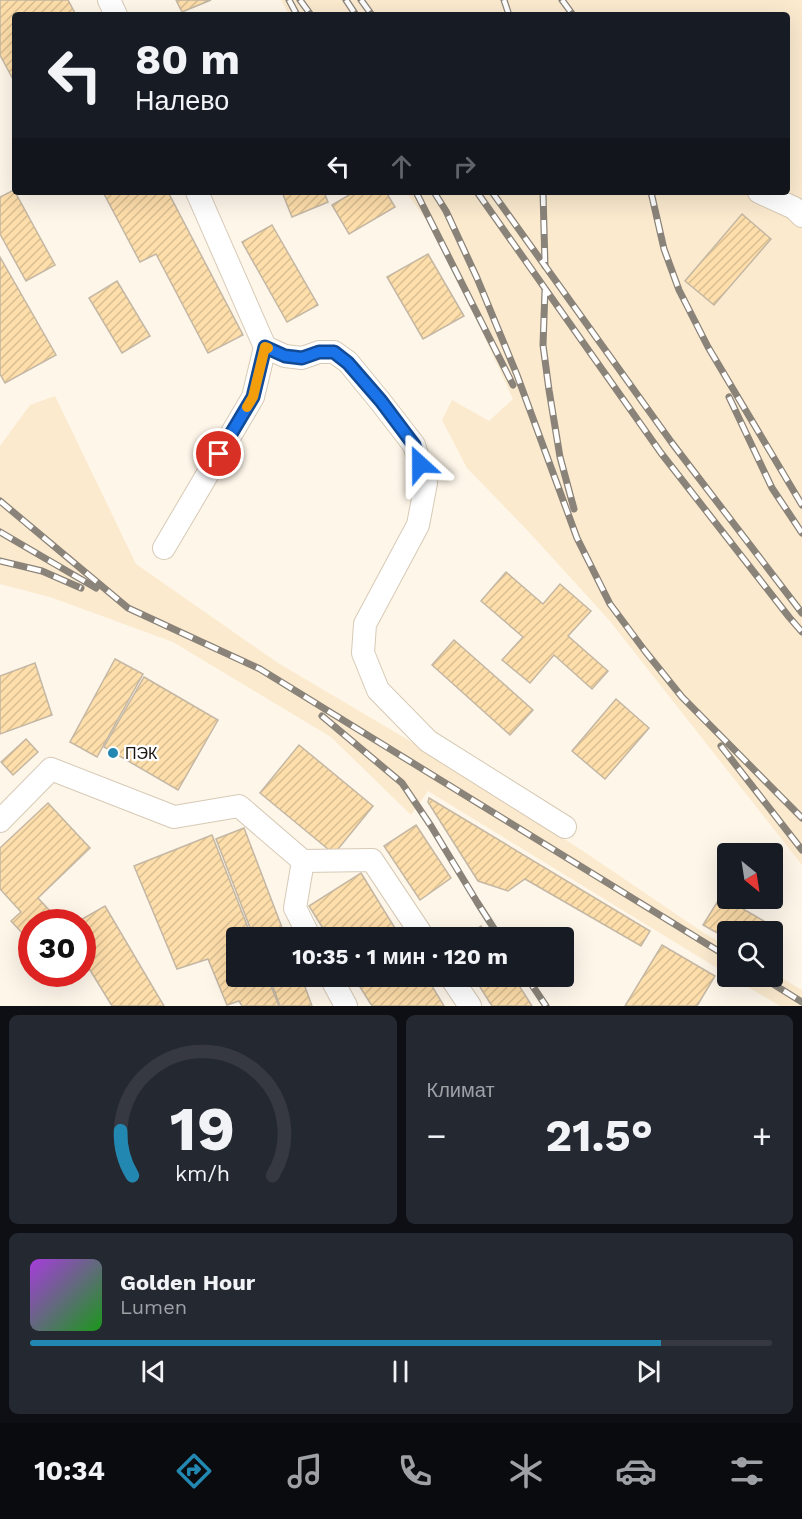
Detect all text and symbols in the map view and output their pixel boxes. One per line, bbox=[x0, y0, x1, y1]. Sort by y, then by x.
text: 80 m bbox=[135, 35, 240, 84]
icon: left bbox=[36, 36, 114, 114]
text: Налево bbox=[135, 85, 229, 117]
icon: left bbox=[322, 150, 355, 183]
icon: ahead bbox=[385, 150, 418, 183]
icon: right bbox=[448, 150, 481, 183]
pin bbox=[193, 428, 244, 479]
position arrow bbox=[388, 432, 452, 496]
icon: arrive bbox=[202, 437, 235, 470]
place label: ПЭК bbox=[125, 744, 158, 763]
marker: ПЭК bbox=[106, 746, 120, 760]
north arrow bbox=[717, 843, 783, 909]
map controls bbox=[717, 843, 783, 987]
speed limit sign: 30 bbox=[18, 909, 96, 987]
button: search bbox=[717, 921, 783, 987]
text: 10:35 · 1 мин · 120 m bbox=[292, 944, 508, 969]
text: Климат bbox=[427, 1078, 495, 1102]
text: 19 bbox=[170, 1092, 235, 1165]
text: 21.5° bbox=[545, 1109, 653, 1162]
text: − bbox=[427, 1116, 446, 1155]
text: + bbox=[752, 1116, 772, 1155]
text: km/h bbox=[175, 1162, 230, 1187]
text: Golden Hour bbox=[120, 1270, 255, 1295]
text: Lumen bbox=[120, 1295, 187, 1319]
icon: previous bbox=[137, 1355, 170, 1388]
icon: pause bbox=[384, 1355, 417, 1388]
icon: next bbox=[632, 1355, 665, 1388]
icon: directions bbox=[173, 1450, 215, 1492]
icon: music bbox=[284, 1450, 326, 1492]
icon: phone bbox=[394, 1450, 436, 1492]
icon: climate bbox=[505, 1450, 547, 1492]
icon: car bbox=[615, 1450, 657, 1492]
icon: filters bbox=[726, 1450, 768, 1492]
text: 10:34 bbox=[34, 1455, 105, 1487]

